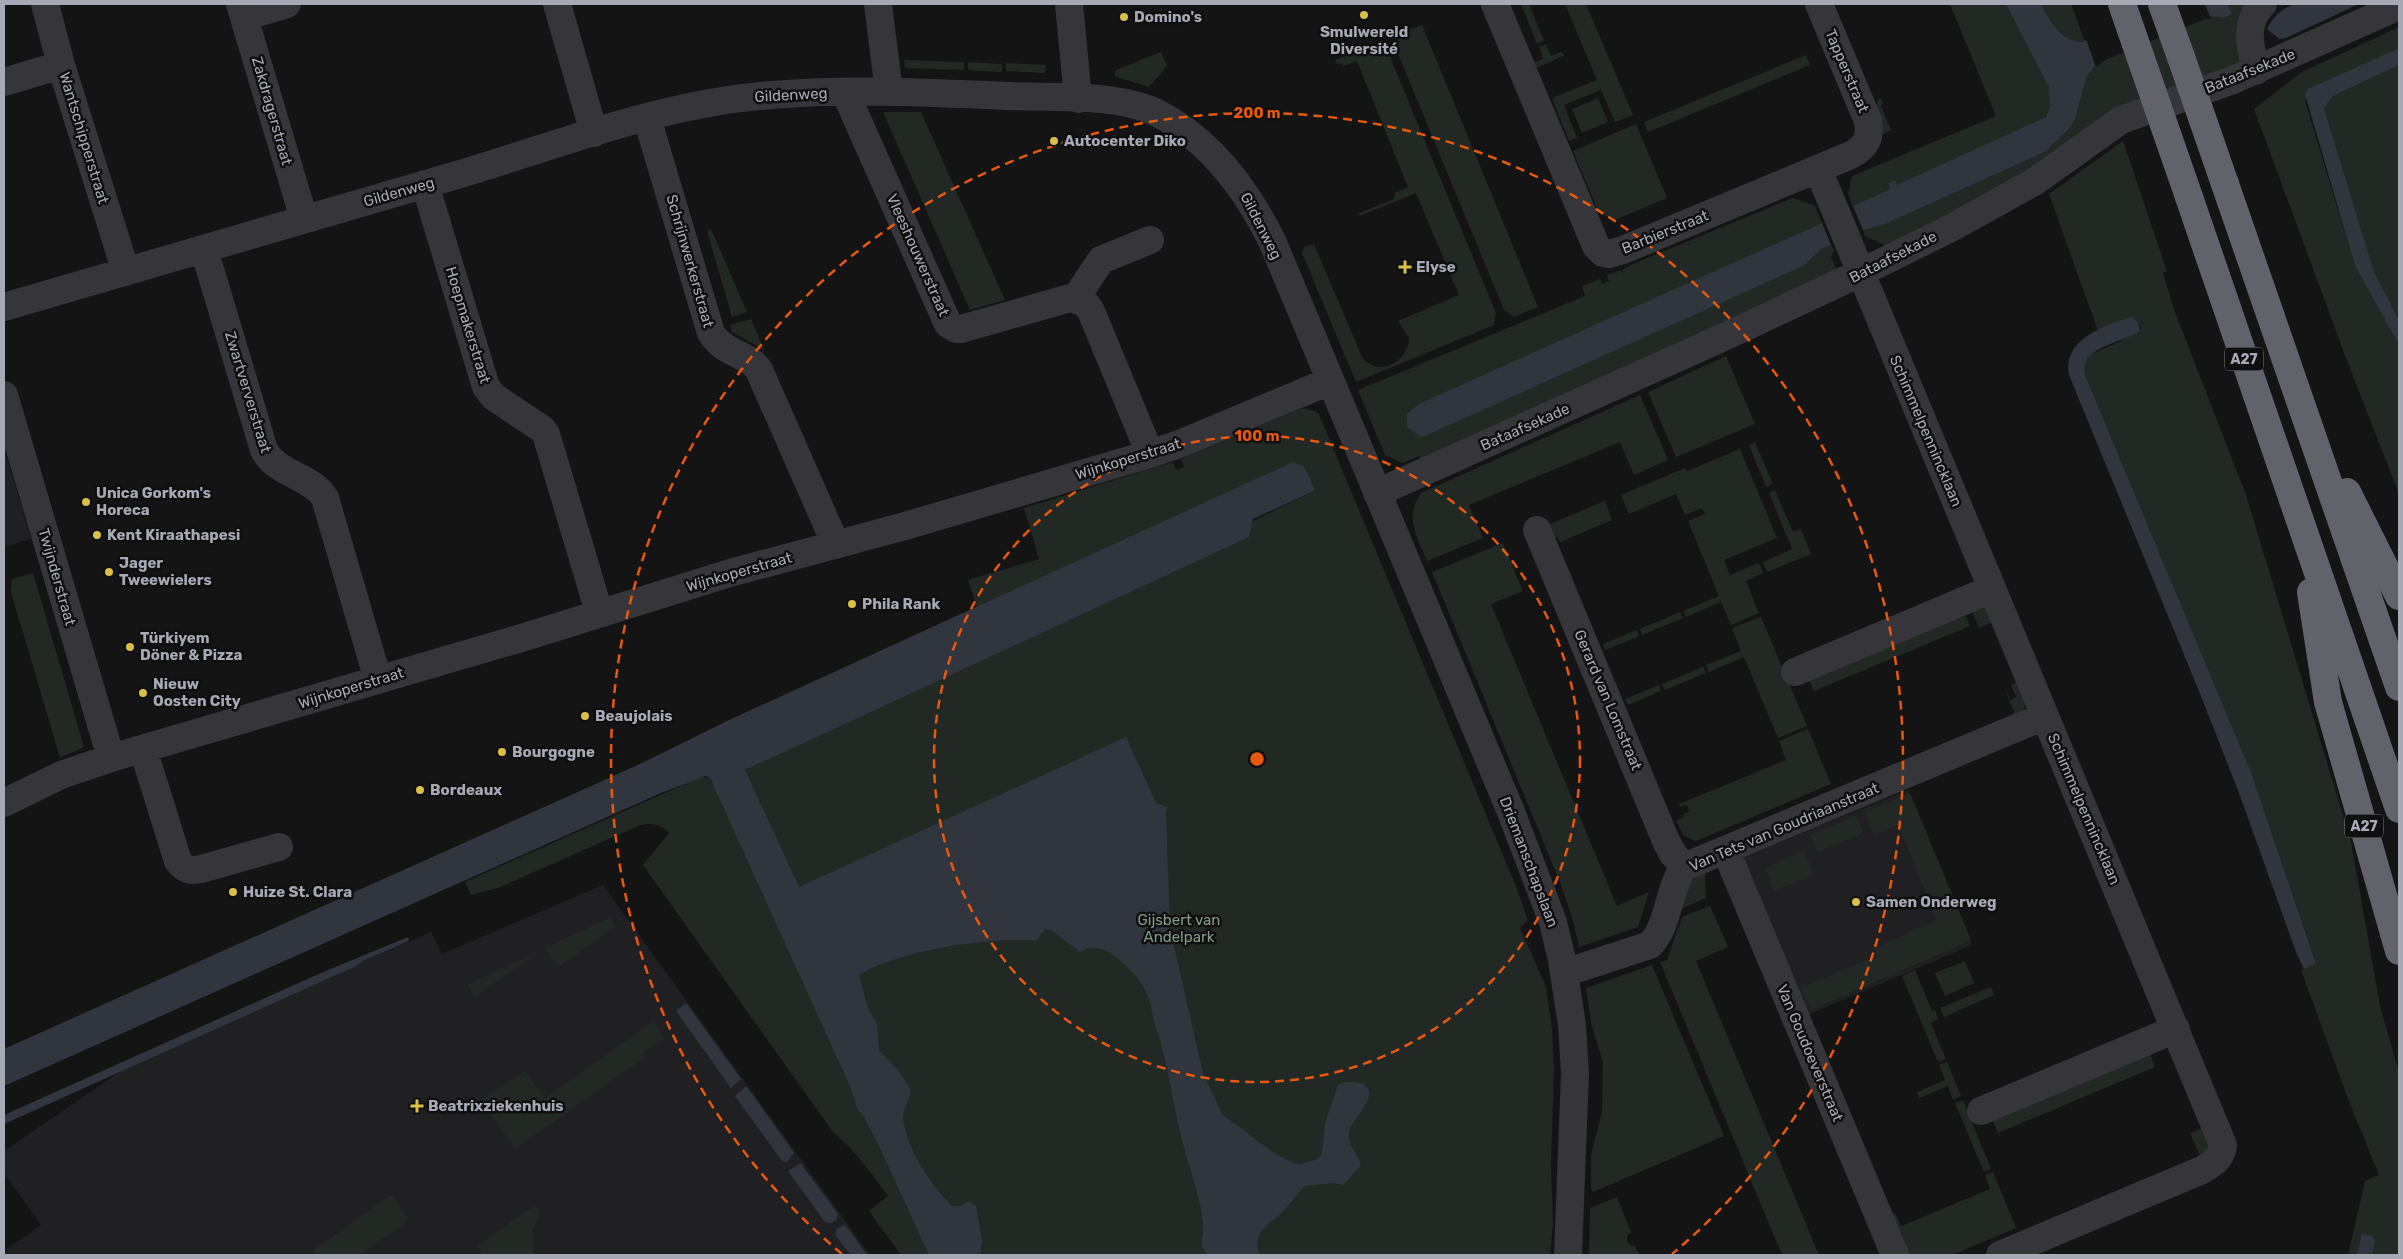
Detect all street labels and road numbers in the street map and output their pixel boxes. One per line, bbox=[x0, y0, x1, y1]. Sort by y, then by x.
street label: Tapperstraat bbox=[1821, 27, 1873, 116]
street label: Bataafsekade bbox=[2202, 45, 2298, 97]
street label: Zakdragerstraat bbox=[248, 55, 296, 167]
street label: Wantschipperstraat bbox=[55, 70, 113, 206]
street label: Gildenweg bbox=[754, 84, 828, 106]
street label: Gildenweg bbox=[361, 173, 437, 211]
street label: Gildenweg bbox=[1236, 189, 1286, 263]
street label: Vleeshouwerstraat bbox=[883, 191, 953, 319]
street label: Schrijnwerkerstraat bbox=[662, 192, 718, 330]
street label: Barbierstraat bbox=[1619, 206, 1711, 258]
street label: Bataafsekade bbox=[1846, 227, 1940, 287]
street label: Hoepmakerstraat bbox=[442, 264, 494, 386]
street label: Zwartververstraat bbox=[221, 329, 275, 455]
road number: A27 bbox=[2225, 348, 2263, 370]
street label: Schimmelpennincklaan bbox=[1886, 353, 1966, 509]
street label: Bataafsekade bbox=[1478, 399, 1572, 455]
street label: Wijnkoperstraat bbox=[1073, 434, 1183, 484]
street label: Twijnderstraat bbox=[34, 526, 80, 628]
street label: Wijnkoperstraat bbox=[684, 548, 794, 596]
street label: Gerard van Lomstraat bbox=[1570, 627, 1646, 773]
street label: Wijnkoperstraat bbox=[296, 663, 406, 713]
street label: Schimmelpennincklaan bbox=[2044, 731, 2124, 887]
street label: Van Tets van Goudriaanstraat bbox=[1686, 779, 1882, 875]
street label: Driemanschapslaan bbox=[1496, 794, 1562, 930]
road number: A27 bbox=[2345, 814, 2383, 838]
street label: Van Goudoeverstraat bbox=[1773, 982, 1847, 1124]

